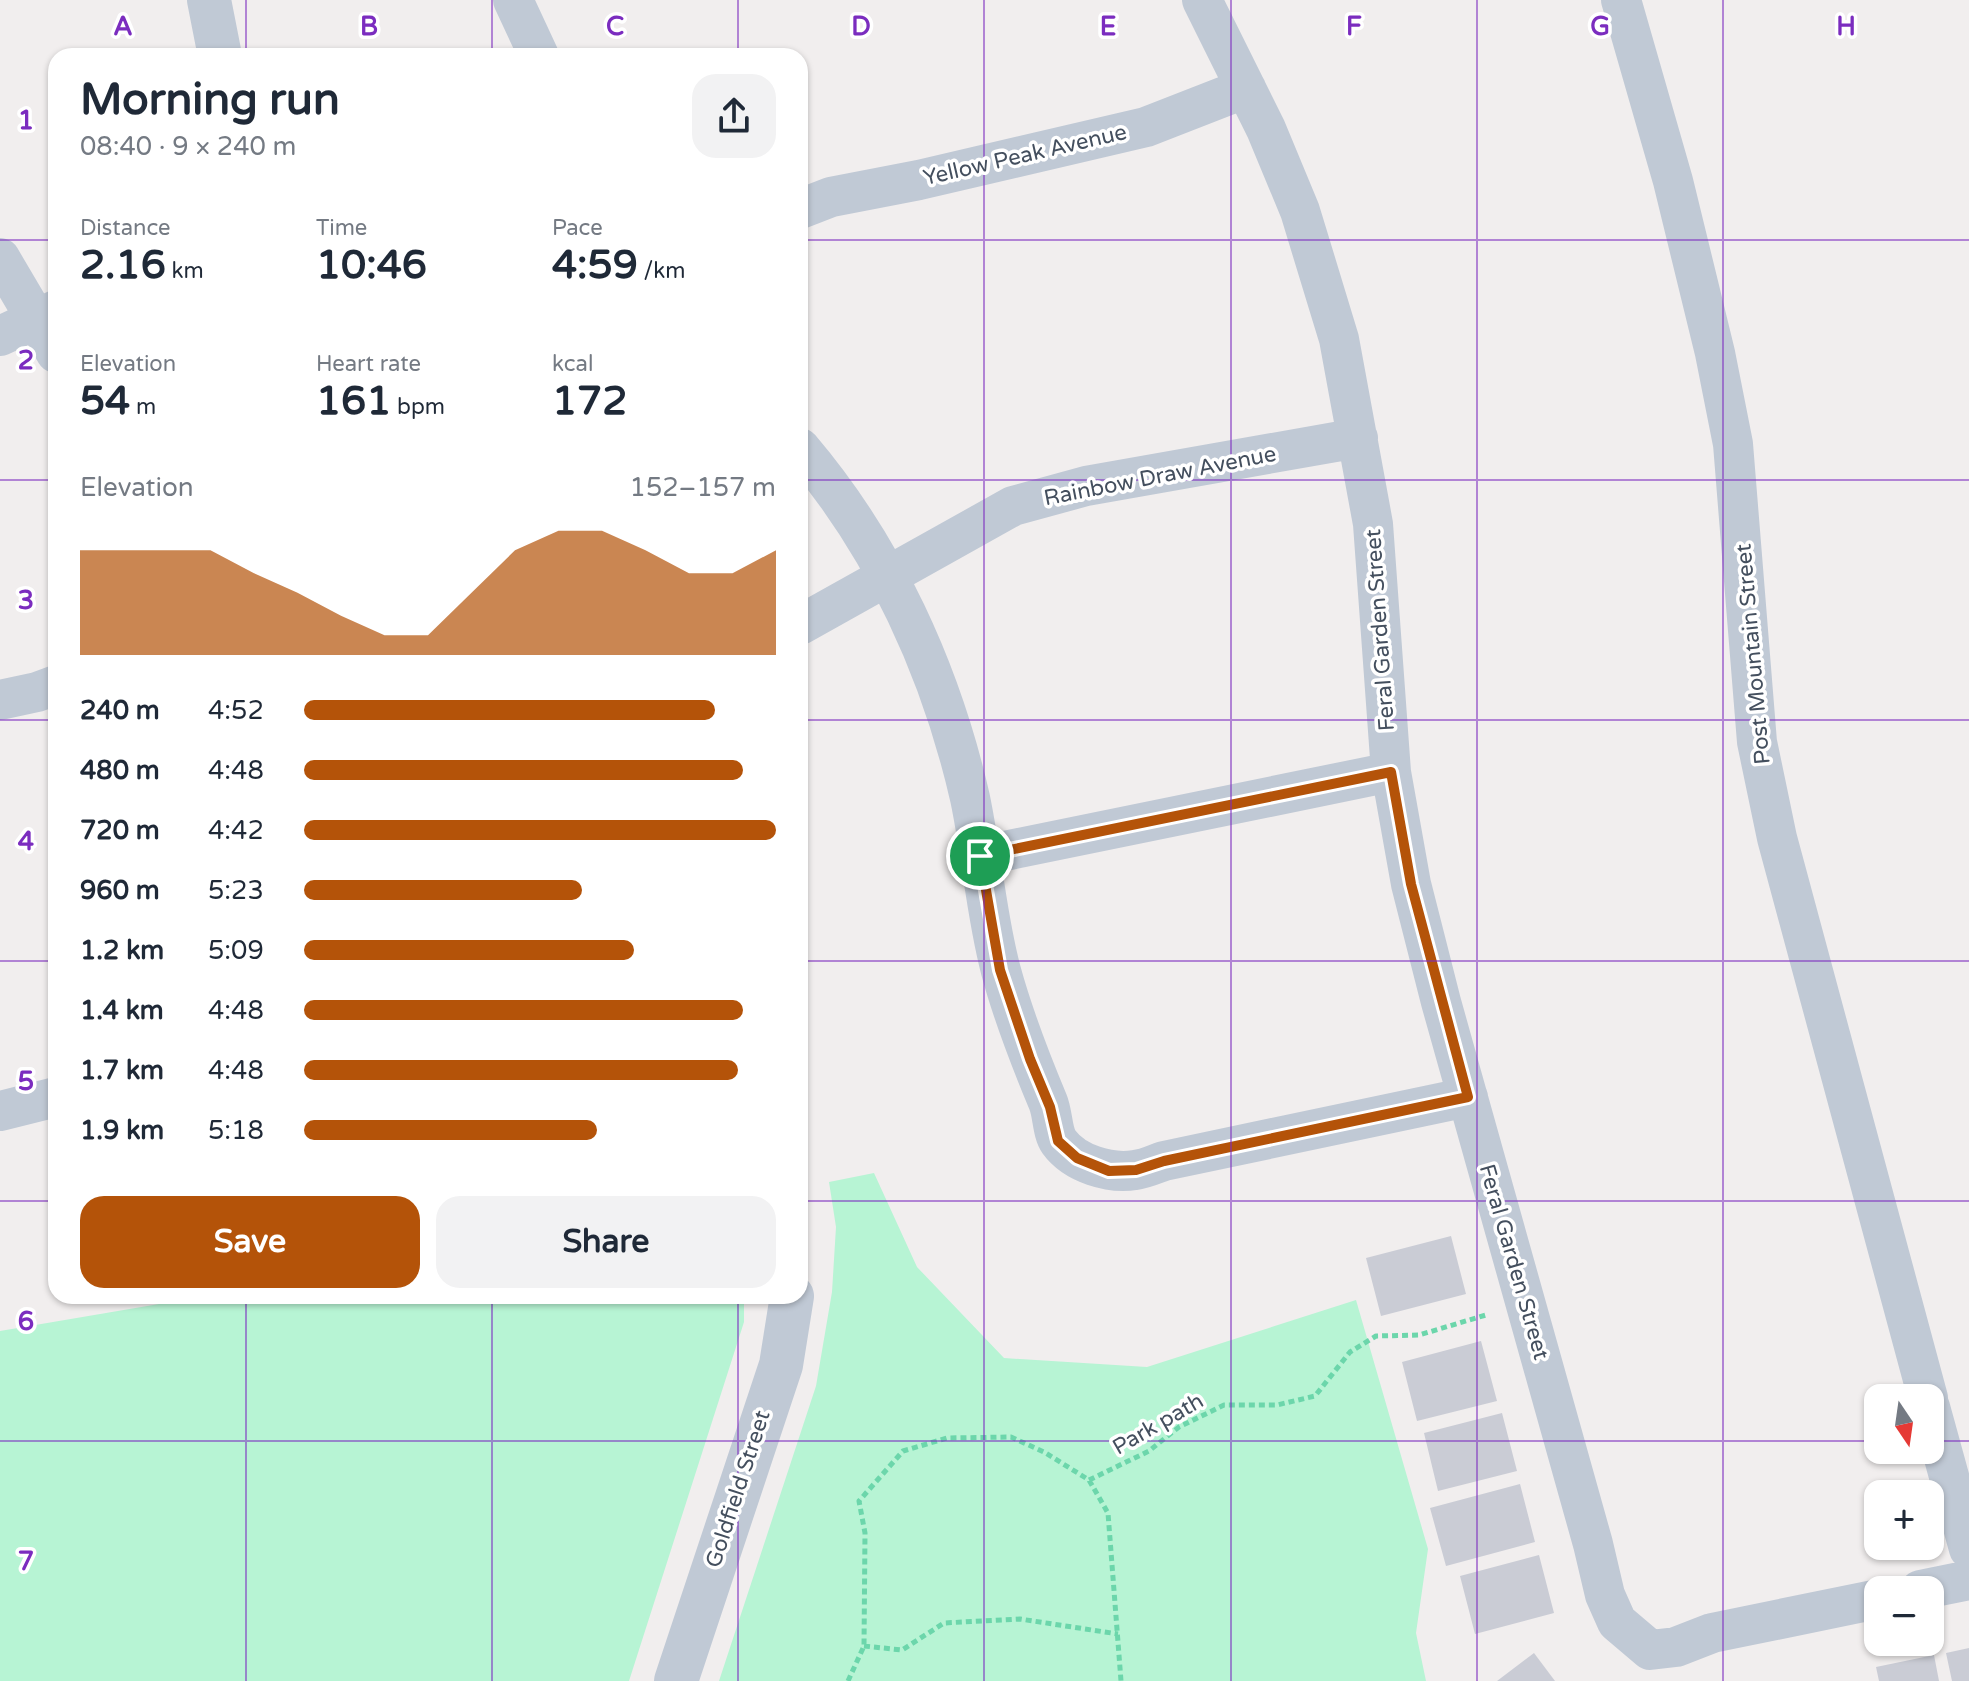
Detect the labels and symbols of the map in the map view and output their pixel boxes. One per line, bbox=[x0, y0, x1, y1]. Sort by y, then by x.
text: A bbox=[113, 11, 133, 42]
text: B bbox=[360, 11, 378, 42]
text: C bbox=[606, 11, 624, 42]
text: D bbox=[851, 11, 871, 42]
text: E bbox=[1100, 11, 1116, 42]
text: F bbox=[1346, 11, 1362, 42]
text: G bbox=[1590, 11, 1610, 42]
text: H bbox=[1836, 11, 1856, 42]
text: 1 bbox=[18, 105, 34, 136]
street label: Yellow Peak Avenue bbox=[921, 119, 1129, 191]
text: 2 bbox=[18, 345, 34, 376]
street label: Rainbow Draw Avenue bbox=[1042, 441, 1278, 511]
street label: Feral Garden Street bbox=[1360, 528, 1400, 732]
street label: Post Mountain Street bbox=[1730, 543, 1776, 765]
text: 3 bbox=[18, 585, 34, 616]
pin bbox=[946, 822, 1014, 890]
text: 4 bbox=[18, 826, 34, 857]
text: 5 bbox=[18, 1066, 34, 1097]
street label: Feral Garden Street bbox=[1474, 1161, 1554, 1363]
text: 6 bbox=[18, 1306, 34, 1337]
north arrow bbox=[1864, 1384, 1944, 1464]
street label: Park path bbox=[1108, 1388, 1208, 1460]
street label: Goldfield Street bbox=[700, 1407, 776, 1571]
text: 7 bbox=[18, 1546, 34, 1577]

